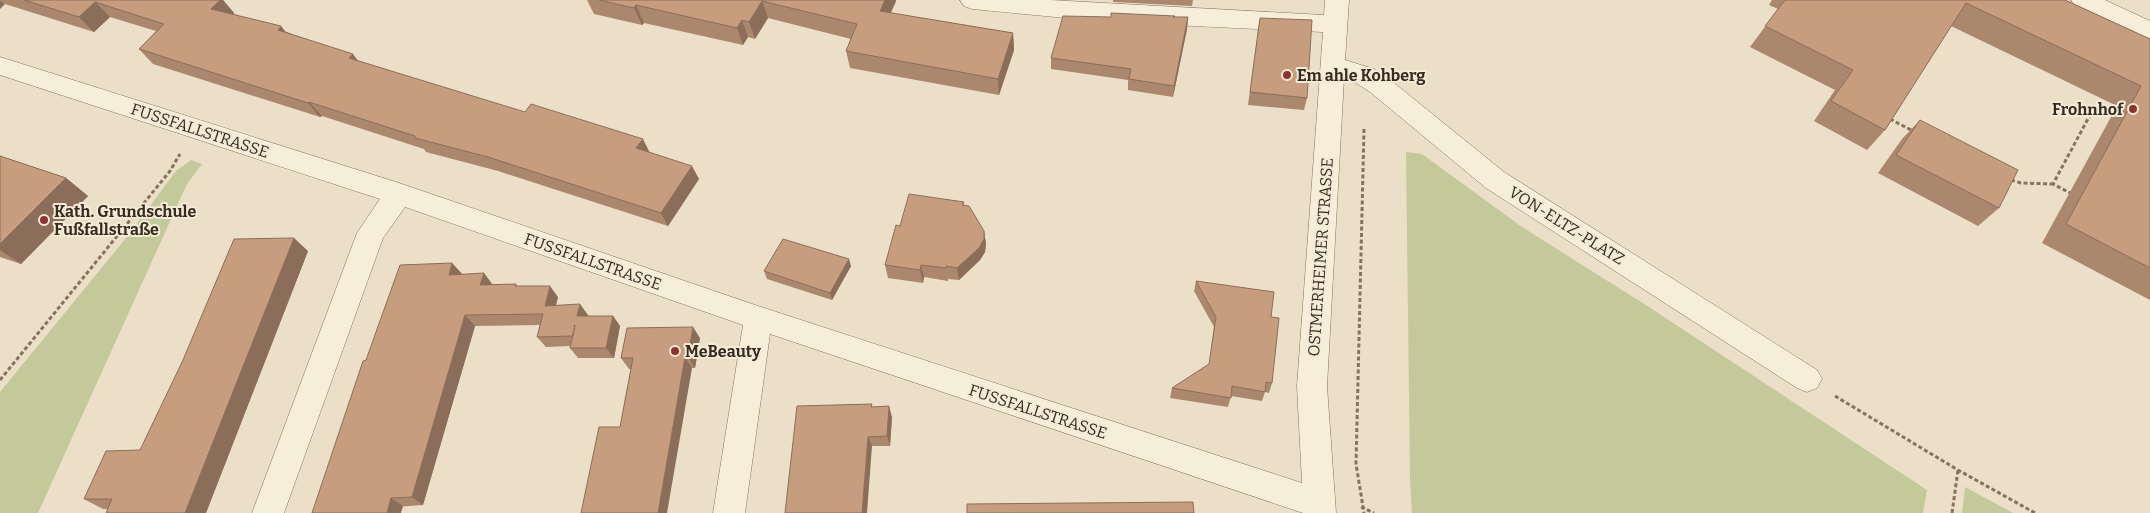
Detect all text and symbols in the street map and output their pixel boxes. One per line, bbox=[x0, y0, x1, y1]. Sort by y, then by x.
place label: Em ahle Kohberg bbox=[1297, 66, 1425, 85]
marker: Em ahle Kohberg bbox=[1281, 69, 1293, 81]
street label: FUSSFALLSTRASSE bbox=[128, 99, 271, 162]
place label: Frohnhof bbox=[2052, 100, 2124, 119]
marker: Frohnhof bbox=[2127, 103, 2139, 115]
street label: OSTMERHEIMER STRASSE bbox=[1304, 157, 1337, 357]
street label: VON-ELTZ-PLATZ bbox=[1505, 182, 1628, 269]
place label: Kath. Grundschule Fußfallstraße bbox=[54, 202, 197, 239]
marker: Kath. Grundschule Fußfallstraße bbox=[38, 214, 50, 226]
street label: FUSSFALLSTRASSE bbox=[522, 229, 664, 294]
place label: MeBeauty bbox=[685, 342, 761, 361]
marker: MeBeauty bbox=[669, 345, 681, 357]
street label: FUSSFALLSTRASSE bbox=[966, 380, 1109, 443]

